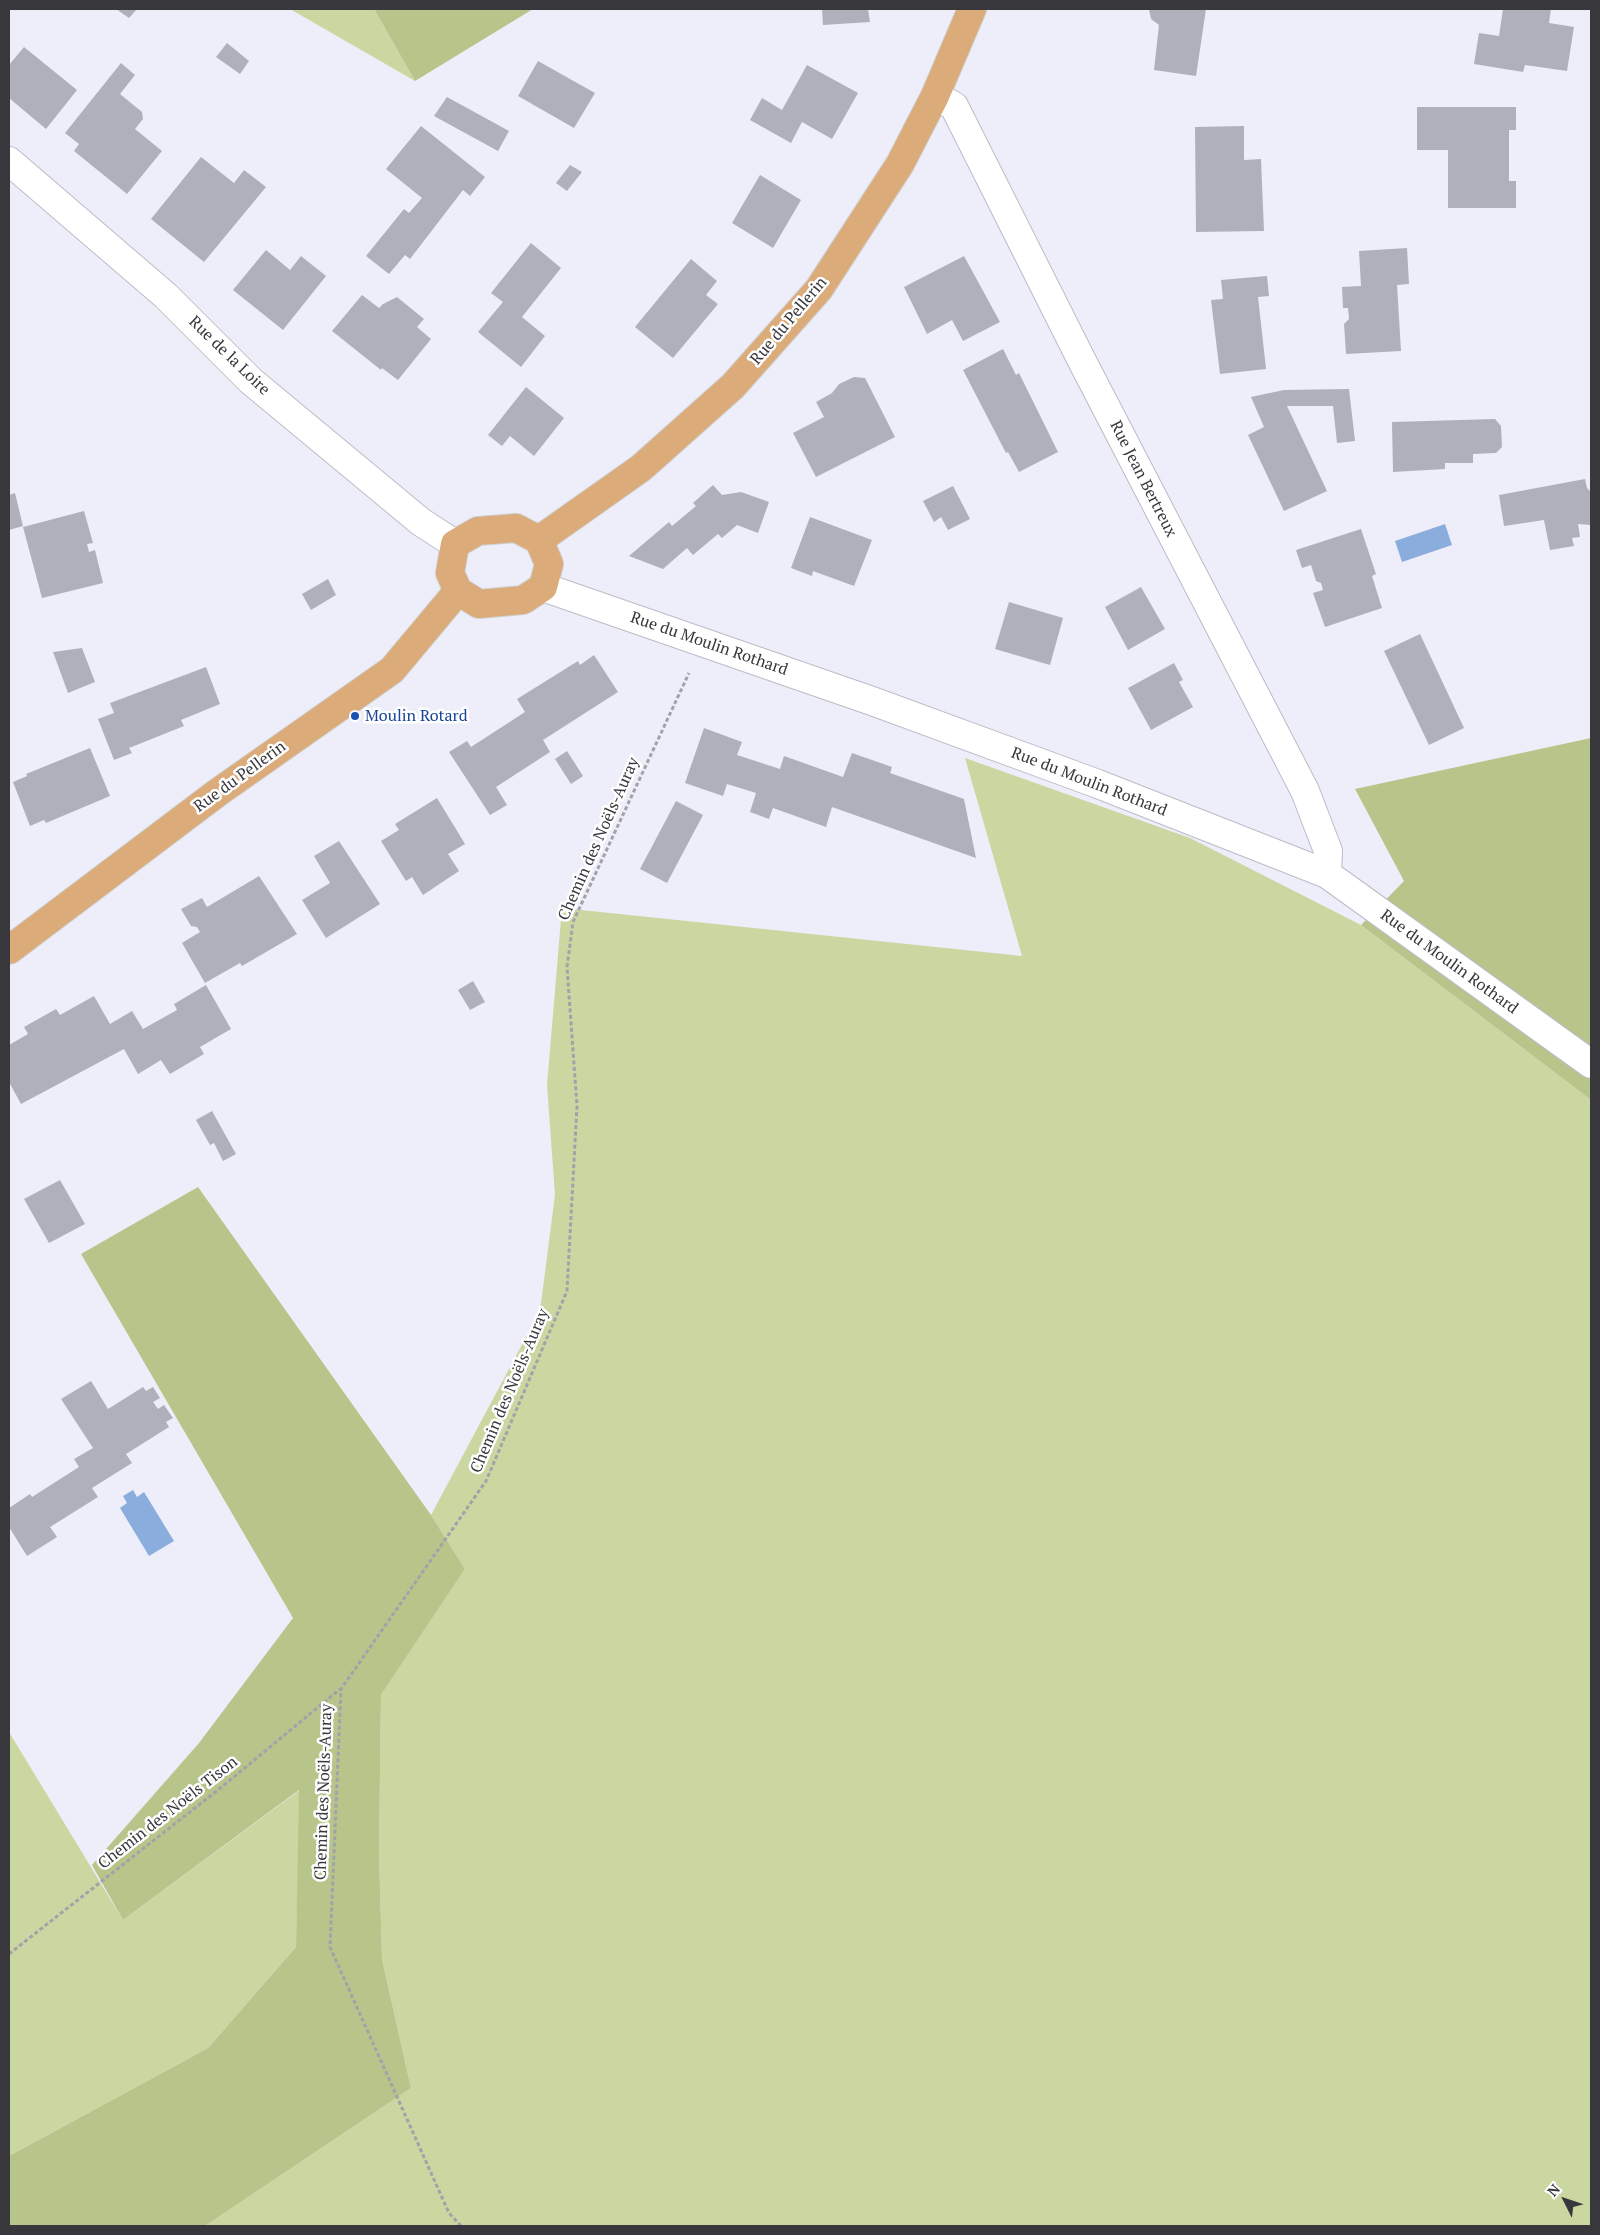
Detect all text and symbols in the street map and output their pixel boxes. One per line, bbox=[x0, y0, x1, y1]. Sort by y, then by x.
street label: Rue du Pellerin bbox=[747, 273, 831, 369]
street label: Rue de la Loire bbox=[184, 312, 274, 400]
street label: Rue Jean Bertreux bbox=[1105, 418, 1181, 540]
street label: Rue du Moulin Rothard bbox=[628, 608, 790, 680]
place label: Moulin Rotard bbox=[365, 706, 468, 726]
marker: Moulin Rotard bbox=[349, 710, 361, 722]
street label: Rue du Pellerin bbox=[190, 737, 290, 817]
street label: Rue du Moulin Rothard bbox=[1008, 743, 1170, 821]
street label: Chemin des Noëls-Auray bbox=[554, 755, 644, 923]
street label: Rue du Moulin Rothard bbox=[1377, 906, 1521, 1018]
street label: Chemin des Noëls-Auray bbox=[467, 1306, 553, 1476]
street label: Chemin des Noëls-Auray bbox=[311, 1704, 337, 1880]
street label: Chemin des Noëls Tison bbox=[94, 1753, 242, 1873]
north arrow bbox=[1540, 2175, 1590, 2225]
text: N bbox=[1543, 2180, 1564, 2200]

